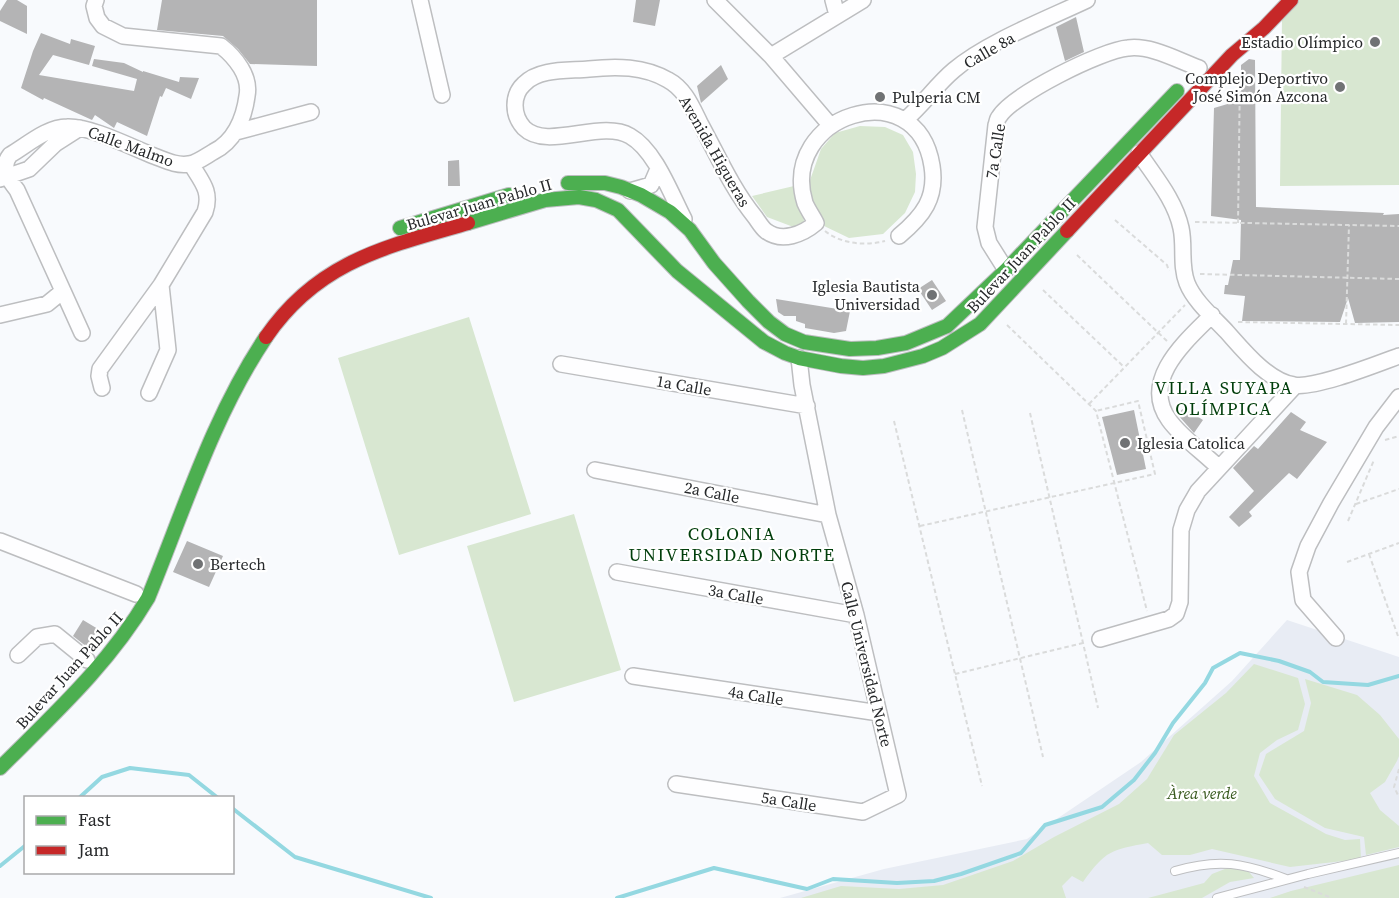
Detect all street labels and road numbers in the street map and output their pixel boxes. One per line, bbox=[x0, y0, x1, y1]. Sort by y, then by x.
street label: Calle 8a bbox=[959, 26, 1019, 73]
street label: Avenida Higueras bbox=[674, 91, 756, 211]
street label: Calle Malmo bbox=[85, 120, 177, 172]
street label: 7a Calle bbox=[980, 122, 1010, 180]
street label: Bulevar Juan Pablo II bbox=[404, 173, 554, 235]
street label: Bulevar Juan Pablo II bbox=[962, 192, 1080, 317]
street label: 1a Calle bbox=[655, 369, 713, 401]
street label: 2a Calle bbox=[683, 476, 741, 508]
street label: 3a Calle bbox=[707, 578, 765, 610]
street label: Calle Universidad Norte bbox=[836, 579, 898, 749]
street label: Bulevar Juan Pablo II bbox=[11, 607, 128, 733]
street label: 4a Calle bbox=[727, 680, 785, 710]
street label: 5a Calle bbox=[760, 786, 818, 816]

